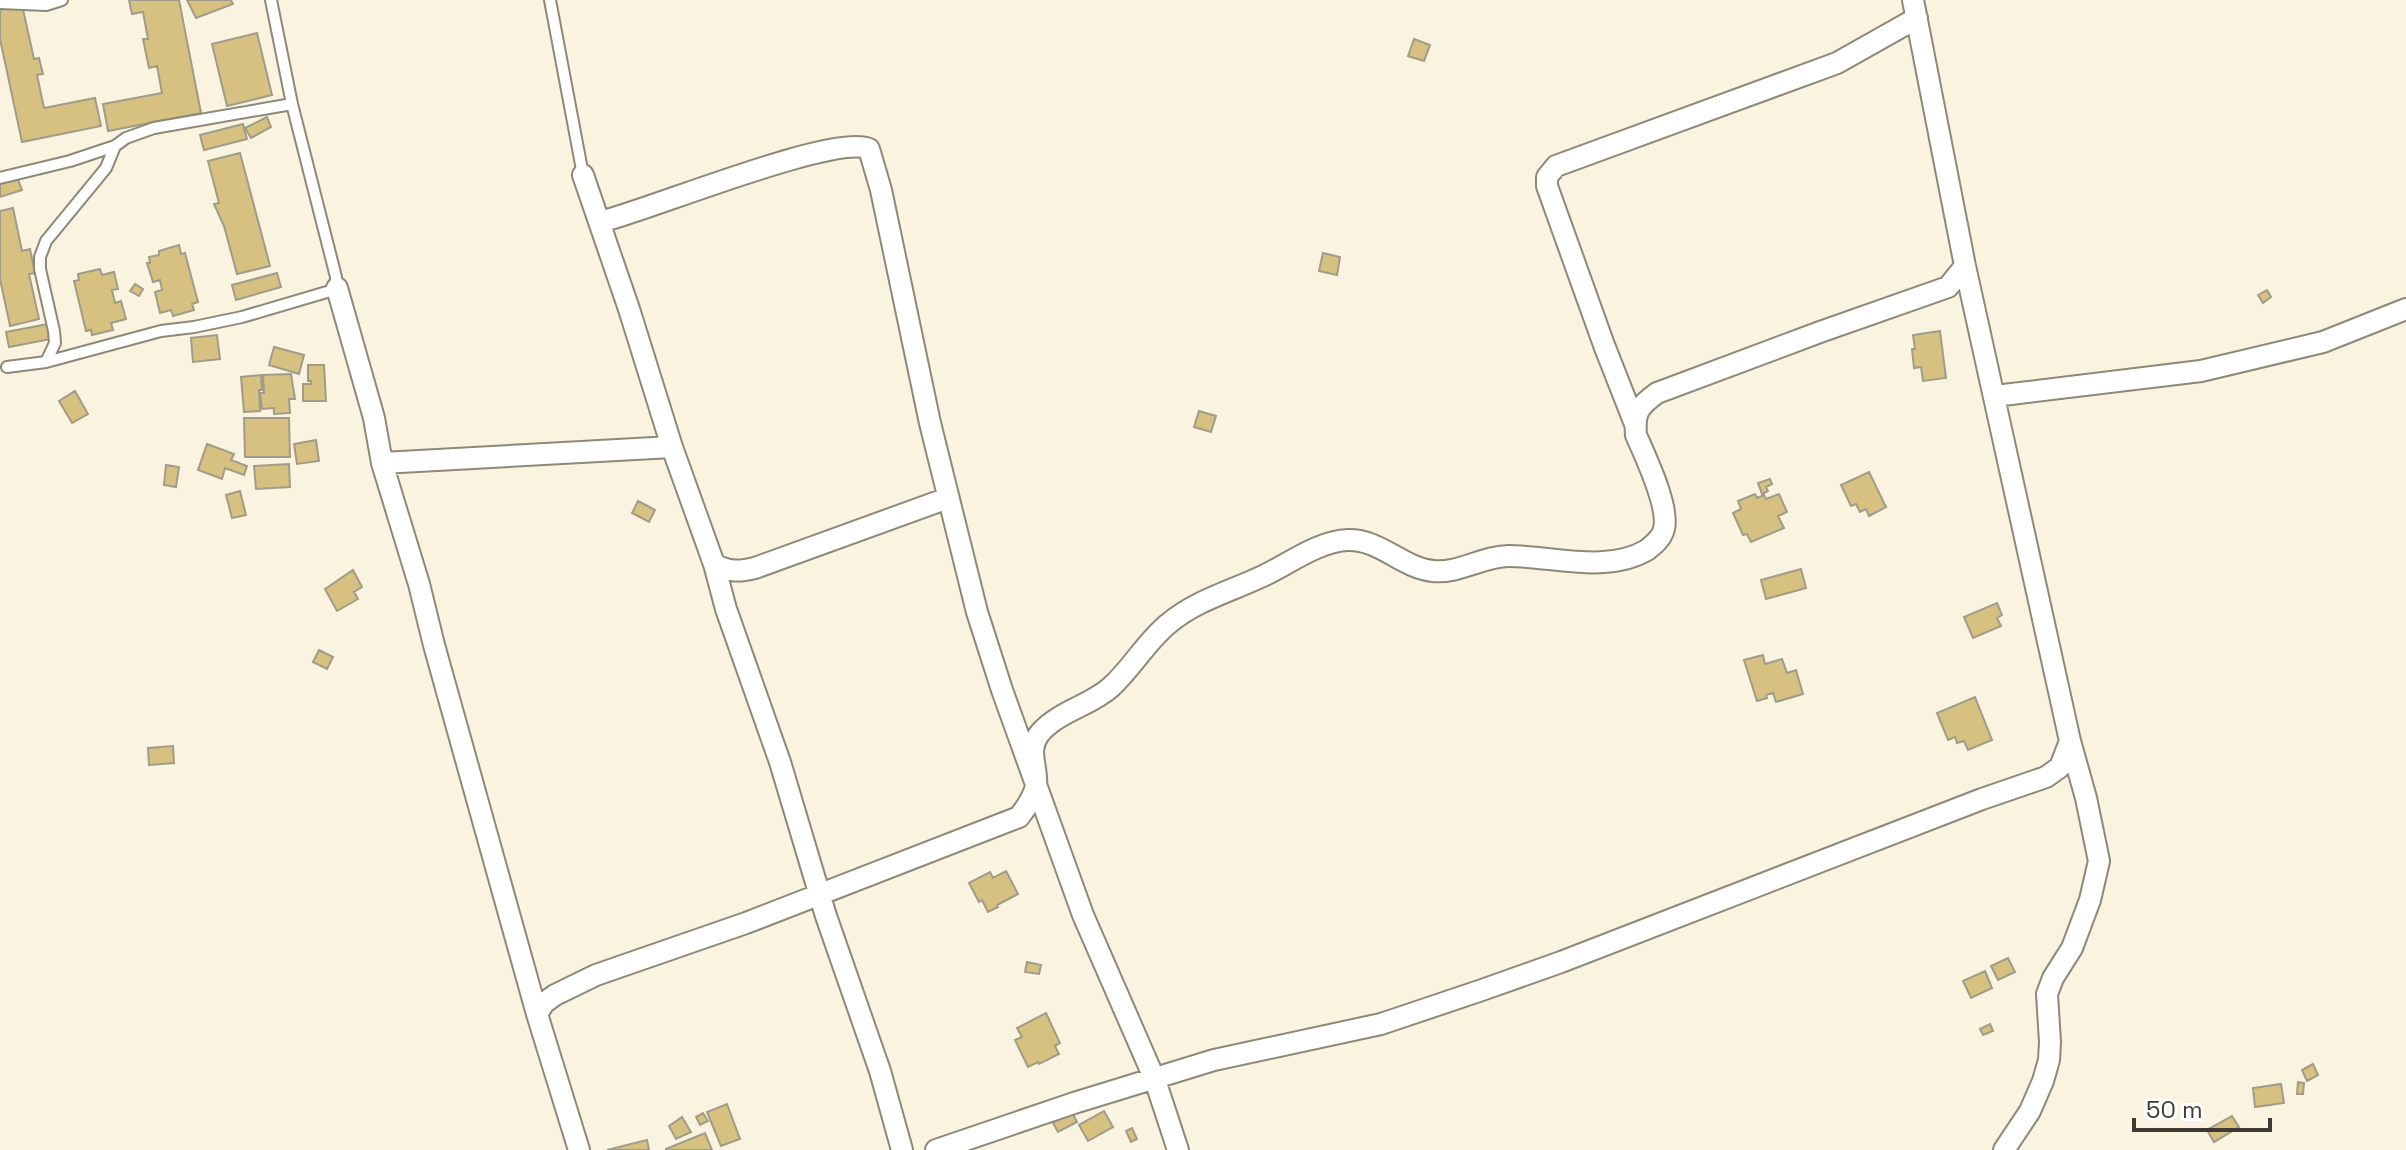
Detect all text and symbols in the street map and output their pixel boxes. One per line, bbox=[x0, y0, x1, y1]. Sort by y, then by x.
scale bar bbox=[2134, 1082, 2270, 1132]
text: 50 m bbox=[2146, 1094, 2203, 1125]

